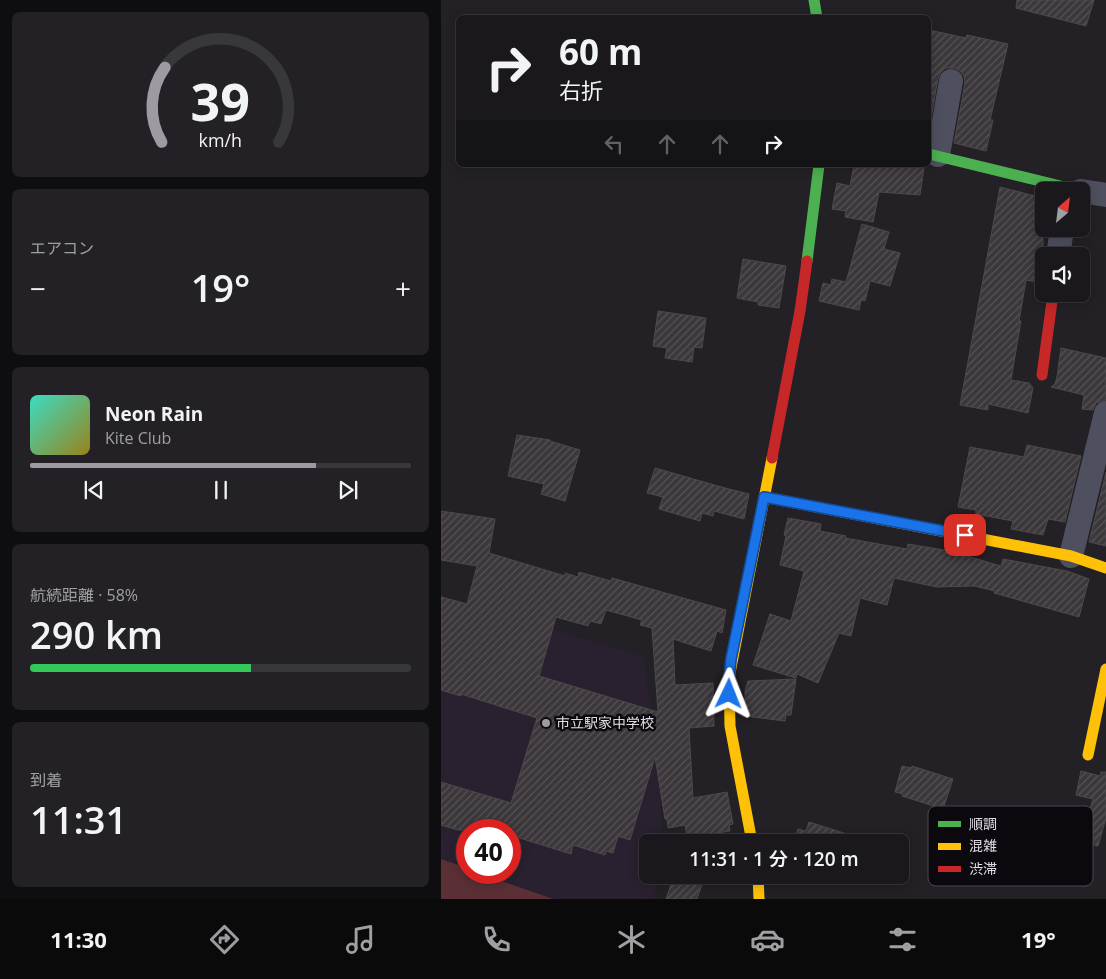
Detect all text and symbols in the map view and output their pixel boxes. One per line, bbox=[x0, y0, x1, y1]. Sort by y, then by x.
text: 60 m bbox=[559, 28, 642, 75]
icon: right bbox=[476, 35, 541, 100]
text: 39 bbox=[191, 65, 250, 136]
text: 右折 bbox=[559, 75, 603, 105]
text: km/h bbox=[199, 128, 242, 152]
icon: left bbox=[600, 130, 628, 158]
icon: ahead bbox=[653, 130, 681, 158]
icon: ahead bbox=[706, 130, 734, 158]
icon: right bbox=[759, 130, 787, 158]
north arrow bbox=[1035, 182, 1090, 238]
map controls bbox=[1035, 182, 1090, 302]
text: エアコン bbox=[30, 237, 94, 259]
button: sound bbox=[1035, 247, 1090, 302]
text: 19° bbox=[191, 261, 250, 313]
text: − bbox=[30, 269, 46, 307]
text: + bbox=[395, 269, 411, 307]
text: Neon Rain bbox=[105, 401, 203, 427]
text: Kite Club bbox=[105, 427, 171, 449]
icon: previous bbox=[80, 476, 108, 504]
icon: pause bbox=[207, 476, 235, 504]
icon: next bbox=[334, 476, 362, 504]
pin bbox=[944, 514, 986, 556]
icon: arrive bbox=[951, 521, 979, 549]
text: 航続距離 · 58% bbox=[30, 584, 138, 606]
text: 290 km bbox=[30, 608, 163, 660]
position arrow bbox=[702, 667, 754, 719]
place label: 市立駅家中学校 bbox=[556, 713, 654, 732]
marker: 市立駅家中学校 bbox=[540, 717, 552, 729]
text: 到着 bbox=[30, 769, 62, 791]
text: 11:31 bbox=[30, 793, 127, 845]
legend bbox=[928, 806, 1093, 886]
text: 順調 bbox=[969, 814, 997, 833]
speed limit sign: 40 bbox=[456, 819, 521, 884]
text: 混雑 bbox=[969, 836, 997, 855]
text: 11:31 · 1 分 · 120 m bbox=[689, 846, 859, 872]
text: 渋滞 bbox=[969, 859, 997, 878]
icon: directions bbox=[207, 922, 242, 957]
icon: music bbox=[343, 922, 378, 957]
icon: phone bbox=[479, 922, 514, 957]
icon: climate bbox=[614, 922, 649, 957]
icon: car bbox=[750, 922, 785, 957]
icon: filters bbox=[885, 922, 920, 957]
text: 11:30 bbox=[50, 924, 107, 954]
text: 19° bbox=[1021, 924, 1056, 954]

